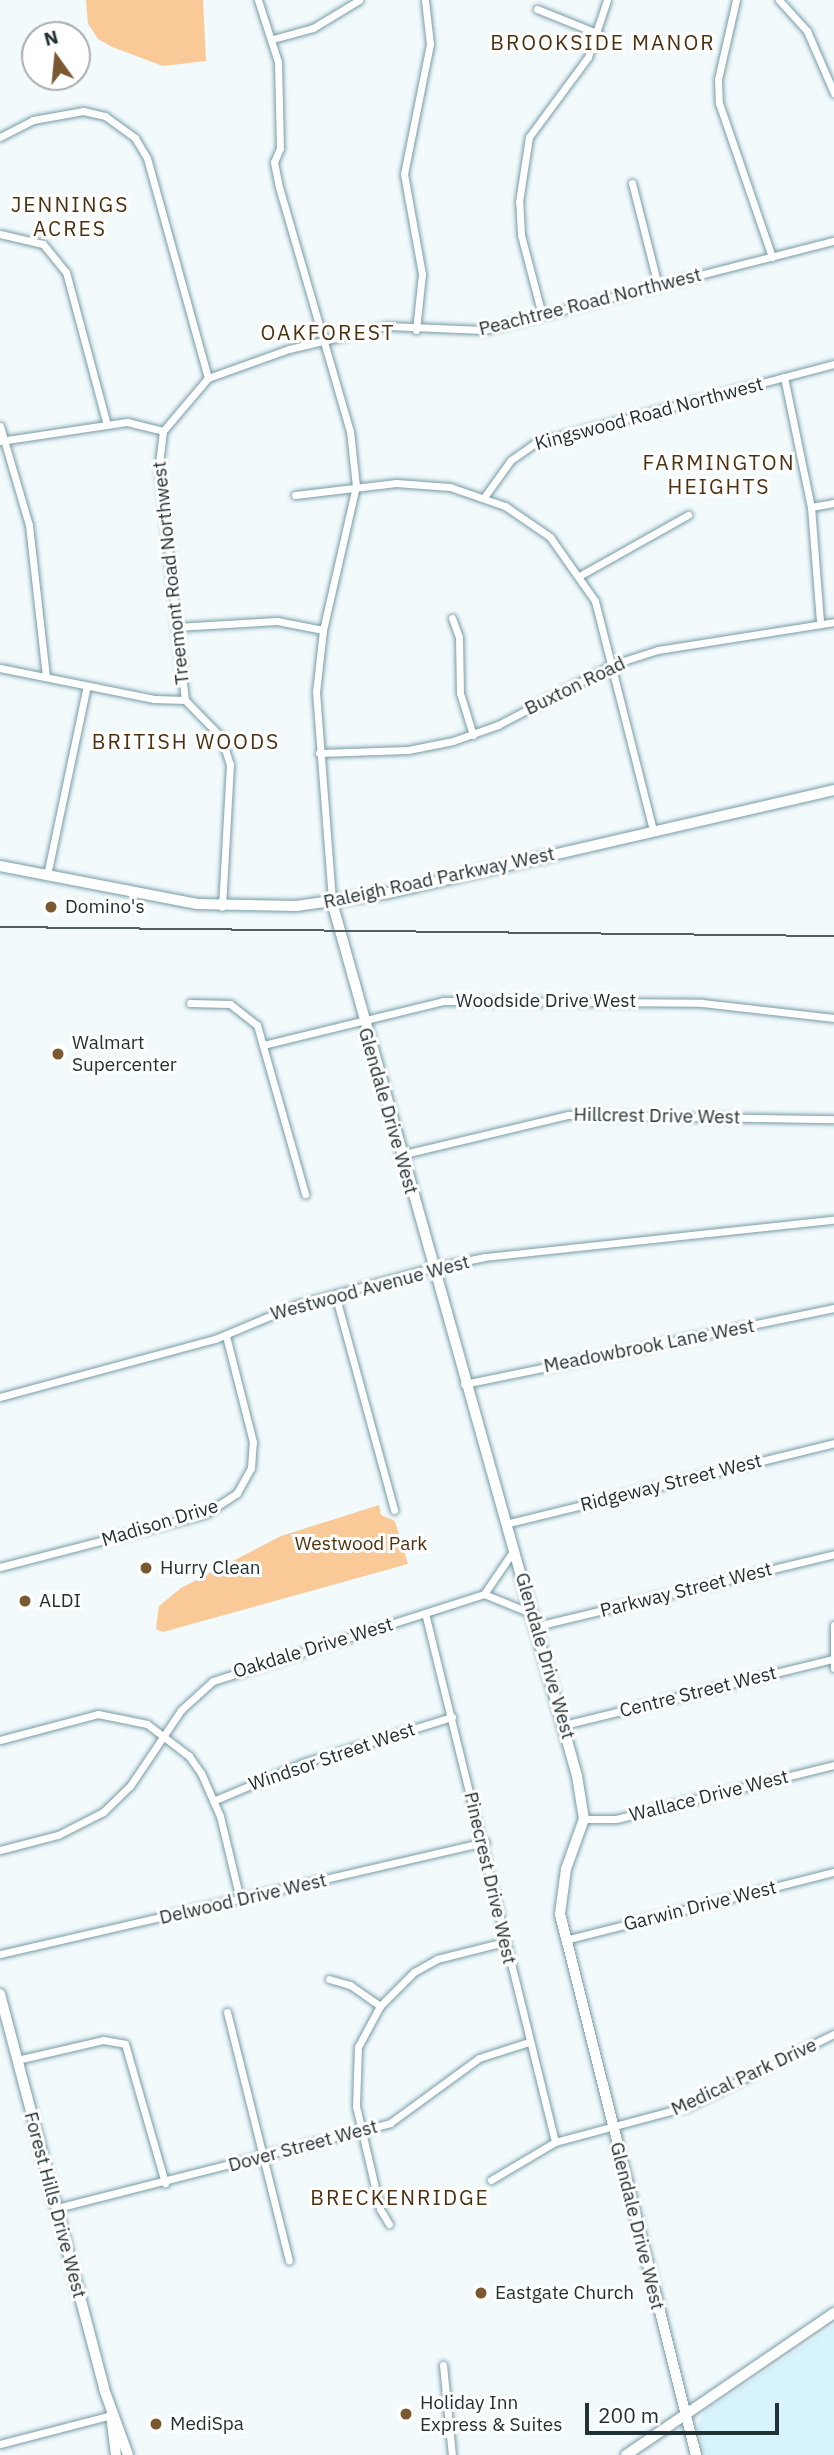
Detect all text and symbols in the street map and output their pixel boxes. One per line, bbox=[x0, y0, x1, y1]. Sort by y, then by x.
north arrow bbox=[21, 21, 91, 91]
text: N bbox=[41, 24, 61, 51]
district label: BROOKSIDE MANOR bbox=[492, 29, 714, 55]
district label: JENNINGS ACRES bbox=[12, 191, 128, 241]
street label: Peachtree Road Northwest bbox=[476, 263, 704, 341]
district label: OAKFOREST bbox=[262, 319, 394, 345]
street label: Kingswood Road Northwest bbox=[532, 373, 766, 455]
district label: FARMINGTON HEIGHTS bbox=[644, 449, 794, 499]
street label: Treemont Road Northwest bbox=[148, 460, 194, 686]
street label: Buxton Road bbox=[521, 652, 629, 720]
district label: BRITISH WOODS bbox=[93, 728, 279, 754]
street label: Raleigh Road Parkway West bbox=[321, 842, 557, 914]
place label: Domino's bbox=[65, 896, 145, 918]
marker: Domino's bbox=[43, 899, 59, 915]
street label: Woodside Drive West bbox=[456, 990, 636, 1012]
street label: Glendale Drive West bbox=[353, 1025, 423, 1197]
place label: Walmart Supercenter bbox=[72, 1032, 177, 1076]
marker: Walmart Supercenter bbox=[50, 1046, 66, 1062]
street label: Hillcrest Drive West bbox=[573, 1103, 741, 1129]
street label: Westwood Avenue West bbox=[268, 1250, 472, 1326]
street label: Meadowbrook Lane West bbox=[542, 1314, 756, 1378]
street label: Ridgeway Street West bbox=[578, 1449, 764, 1517]
street label: Madison Drive bbox=[99, 1494, 221, 1552]
park label: Westwood Park bbox=[295, 1533, 427, 1555]
place label: Hurry Clean bbox=[160, 1557, 261, 1579]
street label: Parkway Street West bbox=[598, 1558, 774, 1622]
marker: Hurry Clean bbox=[138, 1560, 154, 1576]
street label: Glendale Drive West bbox=[510, 1570, 580, 1742]
place label: ALDI bbox=[39, 1590, 81, 1612]
marker: ALDI bbox=[17, 1593, 33, 1609]
street label: Oakdale Drive West bbox=[230, 1613, 396, 1683]
street label: Centre Street West bbox=[617, 1661, 779, 1723]
street label: Windsor Street West bbox=[246, 1718, 418, 1796]
street label: Wallace Drive West bbox=[627, 1765, 791, 1827]
street label: Pinecrest Drive West bbox=[459, 1790, 521, 1966]
street label: Delwood Drive West bbox=[157, 1869, 329, 1929]
street label: Garwin Drive West bbox=[621, 1876, 779, 1936]
street label: Medical Park Drive bbox=[668, 2033, 820, 2121]
street label: Forest Hills Drive West bbox=[19, 2109, 91, 2301]
street label: Dover Street West bbox=[226, 2115, 380, 2177]
street label: Glendale Drive West bbox=[605, 2140, 669, 2312]
district label: BRECKENRIDGE bbox=[312, 2184, 488, 2210]
place label: Eastgate Church bbox=[495, 2282, 634, 2304]
marker: Eastgate Church bbox=[473, 2285, 489, 2301]
scale bar bbox=[589, 2388, 783, 2432]
place label: Holiday Inn Express & Suites bbox=[420, 2392, 562, 2436]
text: 200 m bbox=[598, 2401, 659, 2429]
marker: Holiday Inn Express & Suites bbox=[398, 2406, 414, 2422]
place label: MediSpa bbox=[170, 2413, 244, 2435]
marker: MediSpa bbox=[148, 2416, 164, 2432]

